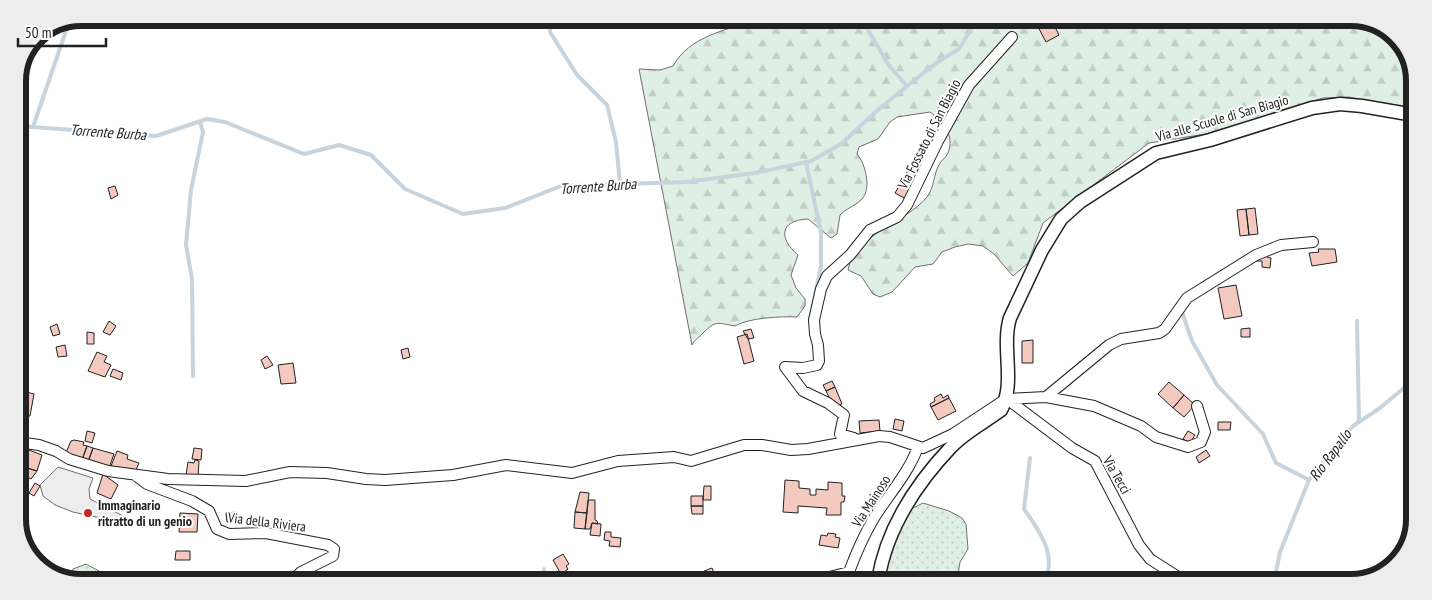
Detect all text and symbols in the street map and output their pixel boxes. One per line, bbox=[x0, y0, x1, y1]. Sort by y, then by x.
scale bar bbox=[18, 15, 105, 47]
text: 50 m bbox=[25, 23, 51, 42]
street label: Via Fossato di San Biagio bbox=[893, 76, 964, 193]
street label: Via alle Scuole di San Biagio bbox=[1153, 90, 1290, 146]
water label: Torrente Burba bbox=[69, 120, 148, 144]
water label: Torrente Burba bbox=[559, 174, 638, 198]
water label: Rio Rapallo bbox=[1305, 424, 1356, 484]
street label: Via Tecci bbox=[1098, 452, 1135, 497]
street label: Via Mainoso bbox=[847, 472, 895, 531]
place label: Immaginario ritratto di un genio bbox=[98, 496, 192, 530]
marker: Immaginario ritratto di un genio bbox=[82, 507, 94, 519]
street label: Via della Riviera bbox=[226, 508, 307, 536]

